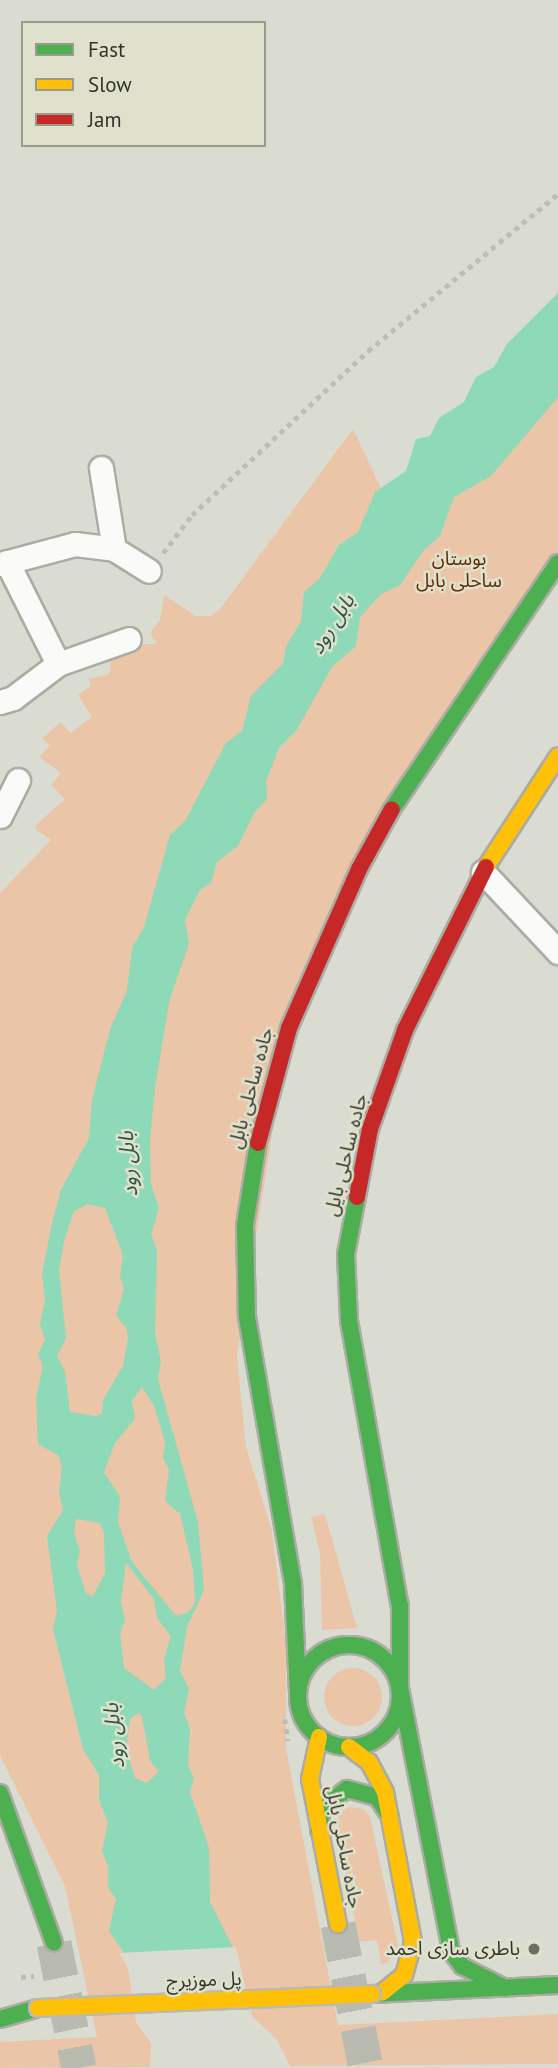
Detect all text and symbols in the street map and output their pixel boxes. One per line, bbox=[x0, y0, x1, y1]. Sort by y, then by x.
legend bbox=[21, 21, 266, 147]
text: Fast bbox=[88, 36, 125, 63]
text: Slow bbox=[88, 71, 132, 98]
text: Jam bbox=[88, 106, 122, 133]
park label: بوستان ساحلی بابل bbox=[416, 548, 502, 592]
water label: بابل رود bbox=[304, 590, 360, 658]
street label: جاده ساحلی بابل bbox=[224, 1025, 278, 1151]
street label: جاده ساحلی بایل bbox=[320, 1092, 372, 1218]
water label: بابل رود bbox=[113, 1130, 143, 1198]
water label: بابل رود bbox=[98, 1702, 130, 1770]
street label: جاده ساحلی بابل bbox=[321, 1784, 367, 1910]
place label: باطری سازی احمد bbox=[386, 1938, 520, 1960]
marker: باطری سازی احمد bbox=[526, 1941, 542, 1957]
street label: پل موزیرج bbox=[166, 1967, 242, 1993]

